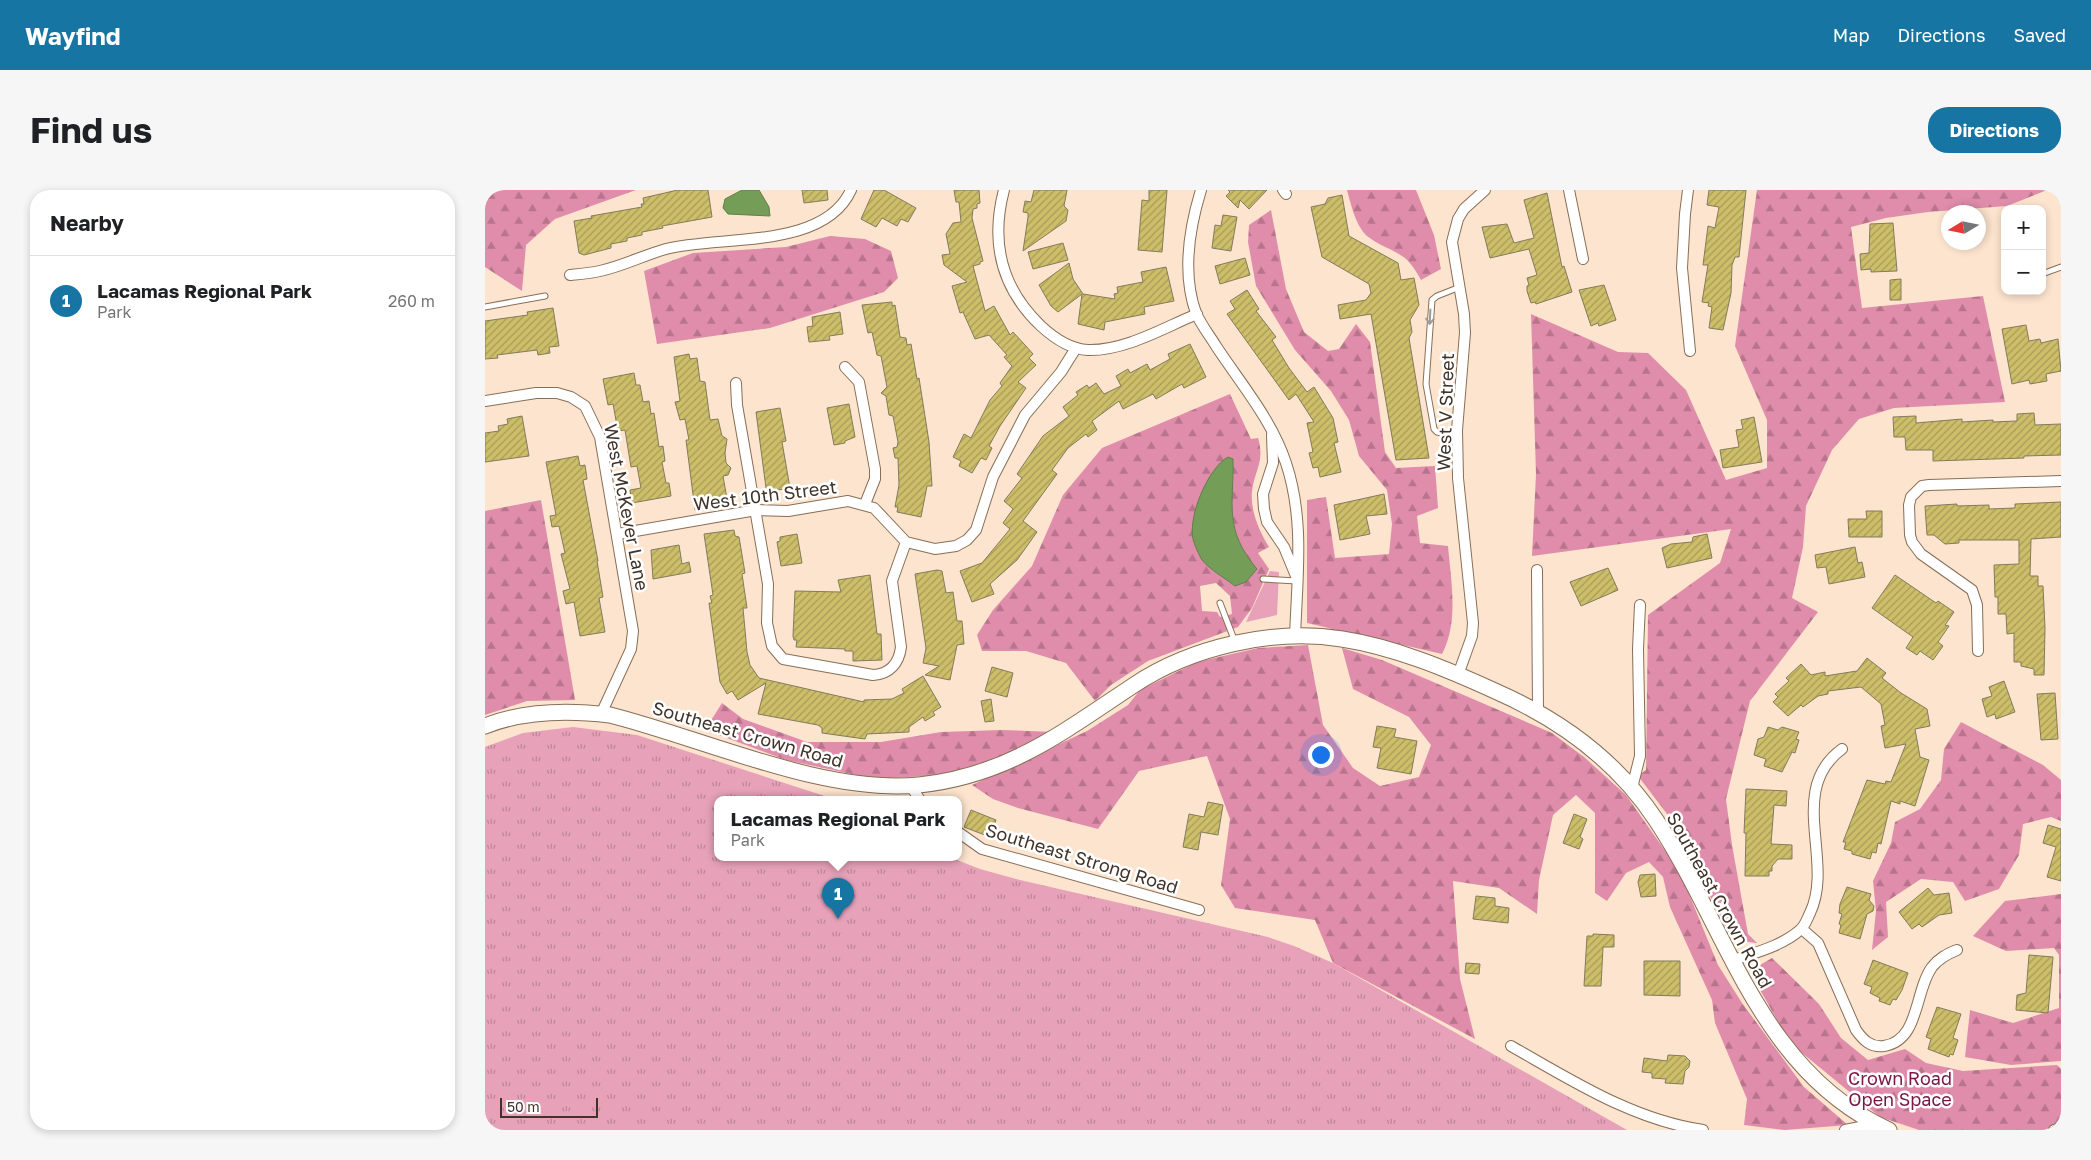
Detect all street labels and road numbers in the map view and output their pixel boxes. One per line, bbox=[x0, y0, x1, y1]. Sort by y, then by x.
street label: West V Street bbox=[1432, 353, 1458, 471]
street label: West McKever Lane bbox=[600, 422, 654, 592]
street label: West 10th Street bbox=[692, 475, 838, 515]
street label: Southeast Crown Road bbox=[650, 696, 846, 772]
street label: Southeast Crown Road bbox=[1663, 808, 1777, 992]
street label: Southeast Strong Road bbox=[983, 818, 1181, 898]

